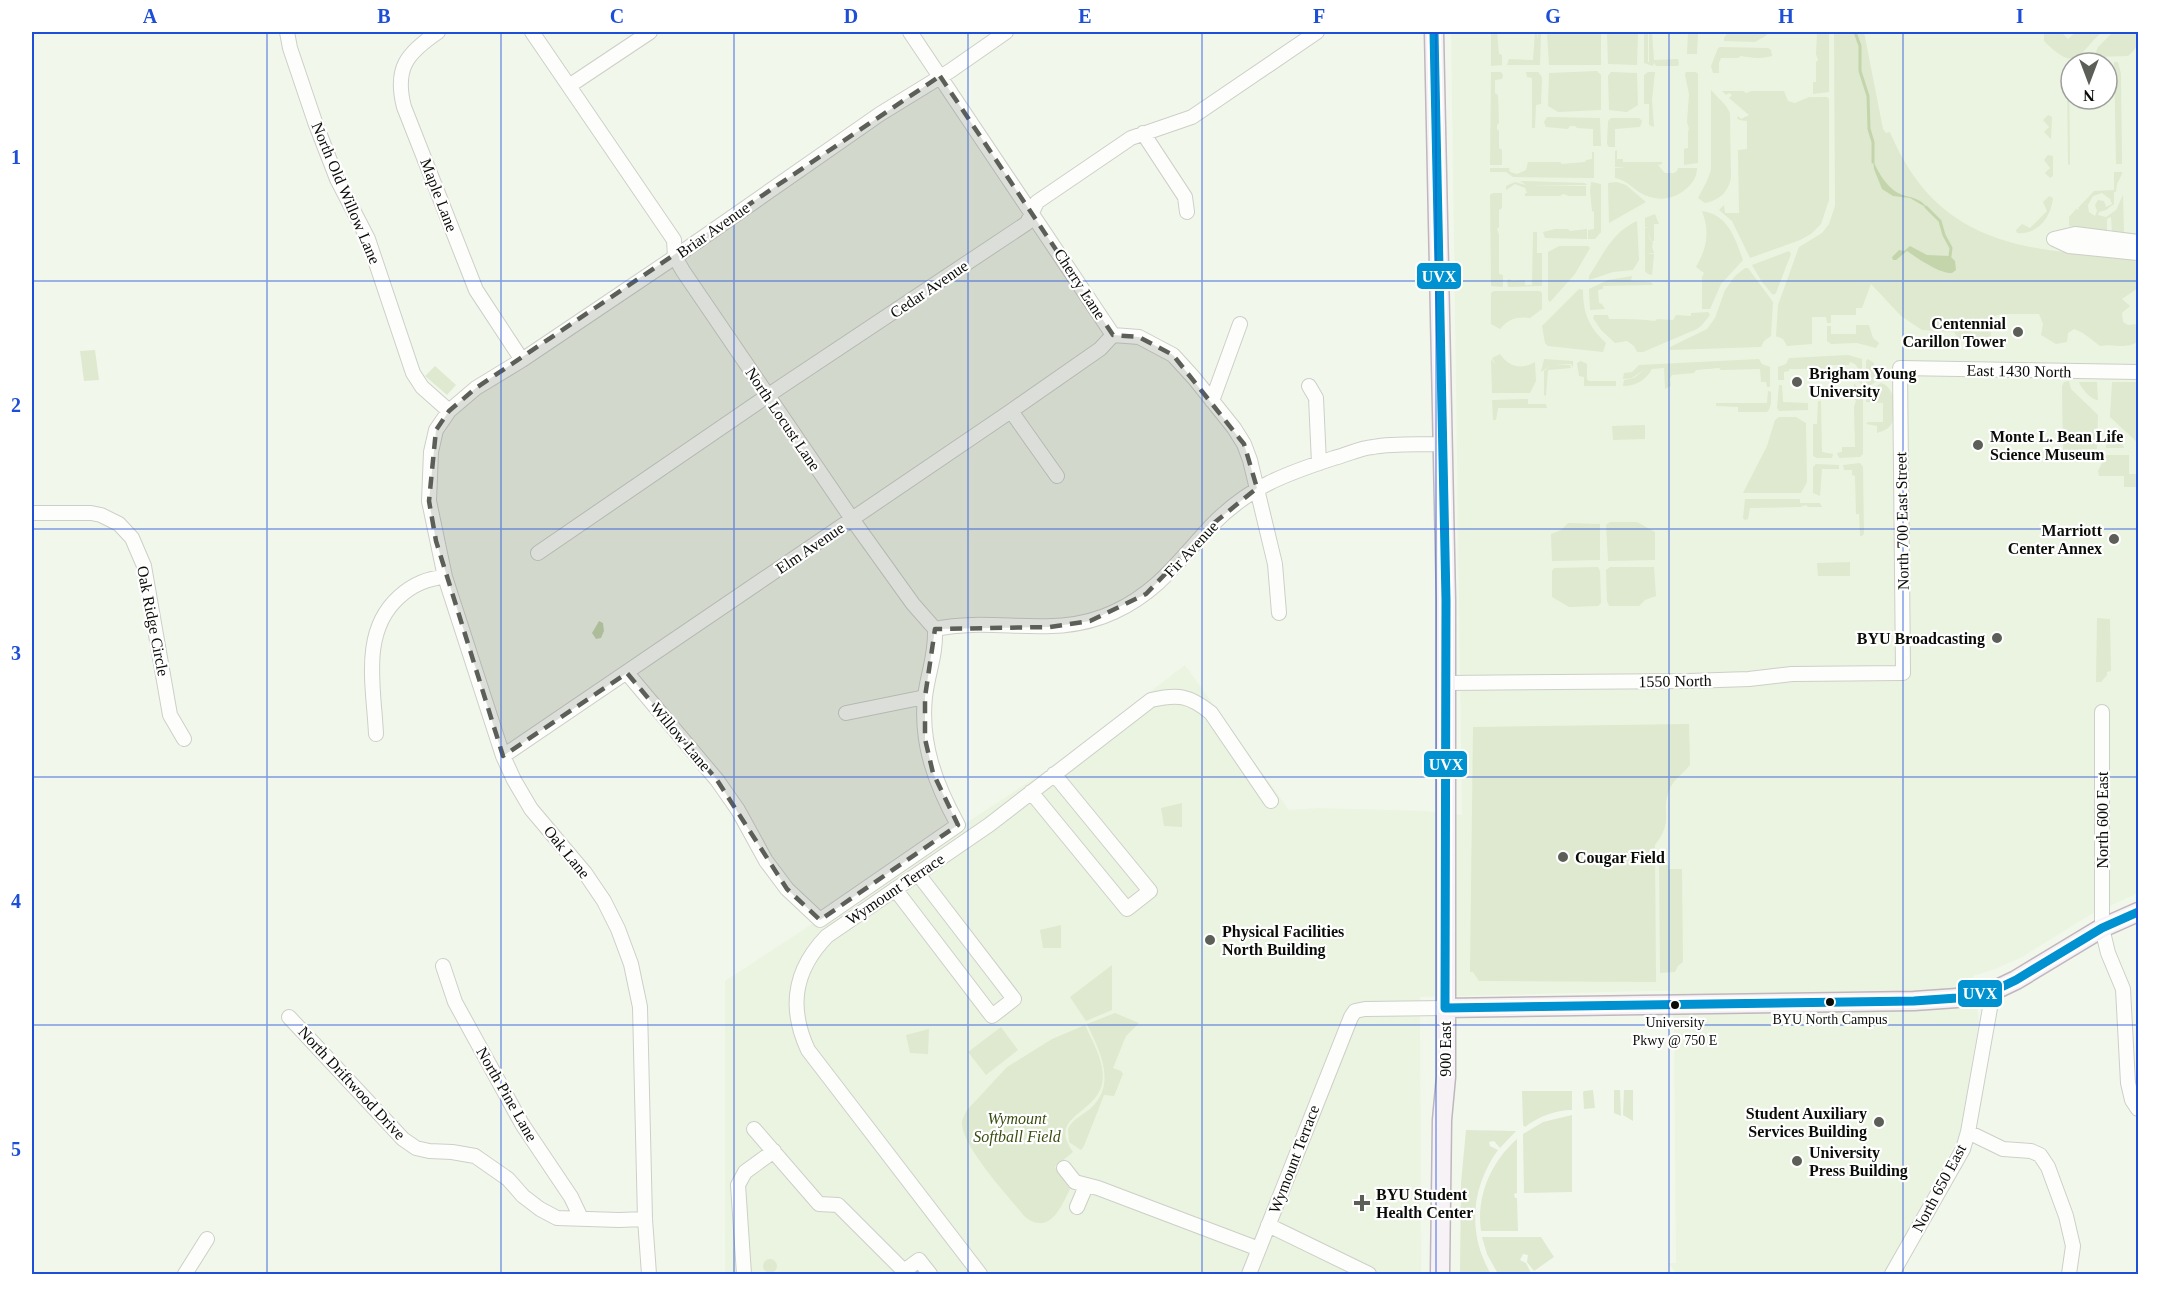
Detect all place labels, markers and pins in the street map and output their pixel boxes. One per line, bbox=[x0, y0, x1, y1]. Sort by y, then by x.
place label: Centennial Carillon Tower bbox=[1902, 315, 2007, 350]
marker: Centennial Carillon Tower bbox=[2011, 325, 2025, 339]
place label: Brigham Young University bbox=[1809, 365, 1916, 401]
marker: Brigham Young University bbox=[1790, 375, 1804, 389]
place label: Monte L. Bean Life Science Museum bbox=[1990, 428, 2123, 463]
marker: Monte L. Bean Life Science Museum bbox=[1971, 438, 1985, 452]
place label: Marriott Center Annex bbox=[2008, 522, 2103, 557]
marker: Marriott Center Annex bbox=[2107, 532, 2121, 546]
place label: BYU Broadcasting bbox=[1857, 630, 1985, 648]
marker: BYU Broadcasting bbox=[1990, 631, 2004, 645]
place label: Cougar Field bbox=[1575, 849, 1665, 867]
marker: Cougar Field bbox=[1556, 850, 1570, 864]
place label: Physical Facilities North Building bbox=[1222, 923, 1344, 959]
marker: Physical Facilities North Building bbox=[1203, 933, 1217, 947]
marker: BYU North Campus bbox=[1824, 996, 1836, 1008]
marker: University Pkwy @ 750 E bbox=[1669, 999, 1681, 1011]
place label: BYU North Campus bbox=[1772, 1012, 1888, 1027]
place label: University Pkwy @ 750 E bbox=[1633, 1015, 1717, 1048]
place label: Student Auxiliary Services Building bbox=[1746, 1105, 1867, 1141]
marker: Student Auxiliary Services Building bbox=[1872, 1115, 1886, 1129]
place label: University Press Building bbox=[1809, 1144, 1908, 1180]
marker: University Press Building bbox=[1790, 1154, 1804, 1168]
place label: BYU Student Health Center bbox=[1376, 1186, 1473, 1221]
marker: BYU Student Health Center bbox=[1353, 1194, 1371, 1212]

